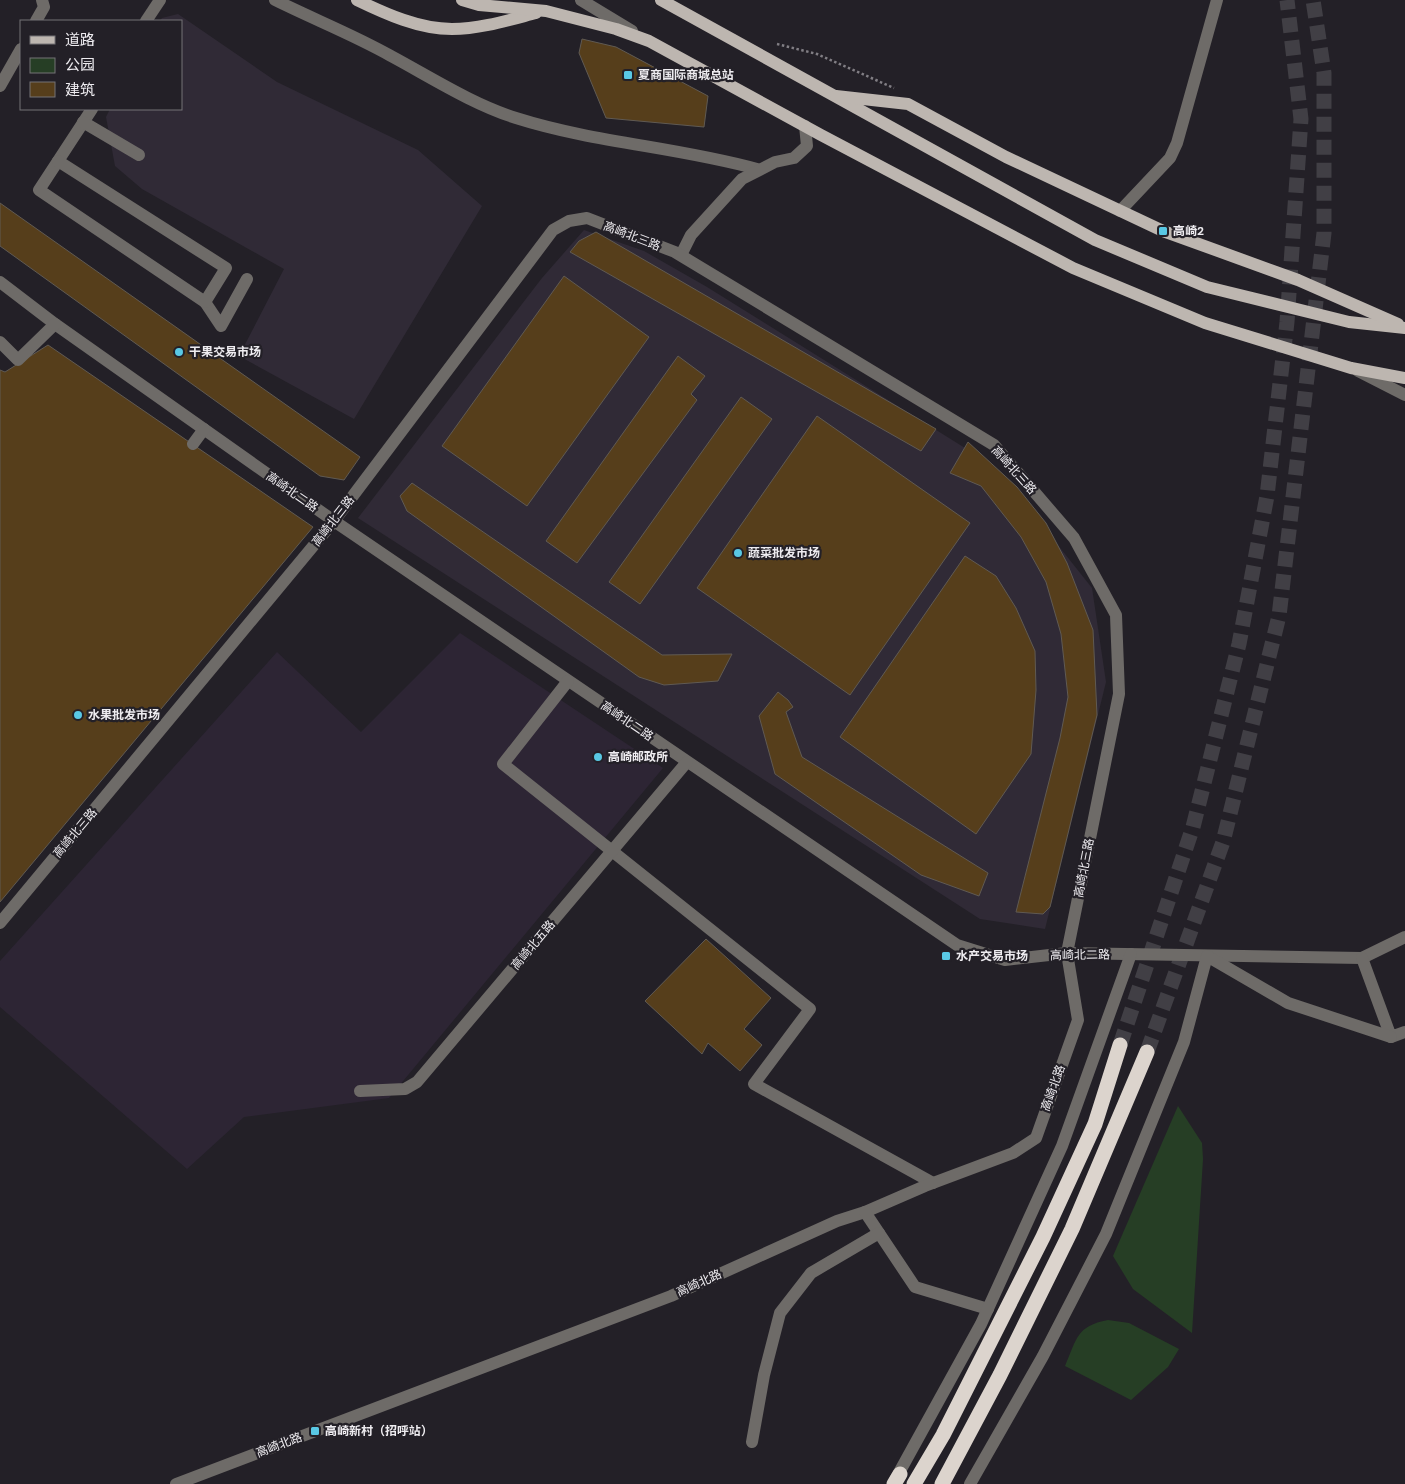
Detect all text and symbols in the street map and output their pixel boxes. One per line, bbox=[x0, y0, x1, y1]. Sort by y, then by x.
legend bbox=[20, 20, 182, 110]
text: 道路 bbox=[65, 30, 95, 50]
text: 公园 bbox=[65, 55, 95, 75]
place label: 夏商国际商城总站 bbox=[638, 67, 734, 83]
marker: 夏商国际商城总站 bbox=[622, 69, 634, 81]
text: 建筑 bbox=[65, 80, 95, 100]
street label: 高崎北三路 bbox=[601, 218, 663, 254]
place label: 高崎2 bbox=[1173, 223, 1204, 239]
marker: 高崎2 bbox=[1157, 225, 1169, 237]
place label: 干果交易市场 bbox=[189, 344, 261, 360]
marker: 干果交易市场 bbox=[173, 346, 185, 358]
street label: 高崎北三路 bbox=[988, 442, 1040, 498]
street label: 高崎北二路 bbox=[263, 468, 321, 516]
street label: 高崎北三路 bbox=[308, 492, 358, 550]
place label: 蔬菜批发市场 bbox=[748, 545, 820, 561]
marker: 蔬菜批发市场 bbox=[732, 547, 744, 559]
street label: 高崎北二路 bbox=[598, 698, 656, 744]
place label: 水果批发市场 bbox=[88, 707, 160, 723]
marker: 水果批发市场 bbox=[72, 709, 84, 721]
place label: 高崎邮政所 bbox=[608, 749, 668, 765]
marker: 高崎邮政所 bbox=[592, 751, 604, 763]
street label: 高崎北三路 bbox=[50, 805, 100, 861]
street label: 高崎北三路 bbox=[1070, 837, 1098, 899]
street label: 高崎北五路 bbox=[508, 917, 558, 973]
street label: 高崎北二路 bbox=[1050, 946, 1110, 964]
place label: 水产交易市场 bbox=[956, 948, 1028, 964]
marker: 水产交易市场 bbox=[940, 950, 952, 962]
street label: 高崎北路 bbox=[1037, 1063, 1069, 1113]
street label: 高崎北路 bbox=[674, 1266, 724, 1300]
place label: 高崎新村（招呼站） bbox=[325, 1423, 433, 1439]
marker: 高崎新村（招呼站） bbox=[309, 1425, 321, 1437]
street label: 高崎北路 bbox=[254, 1429, 304, 1461]

